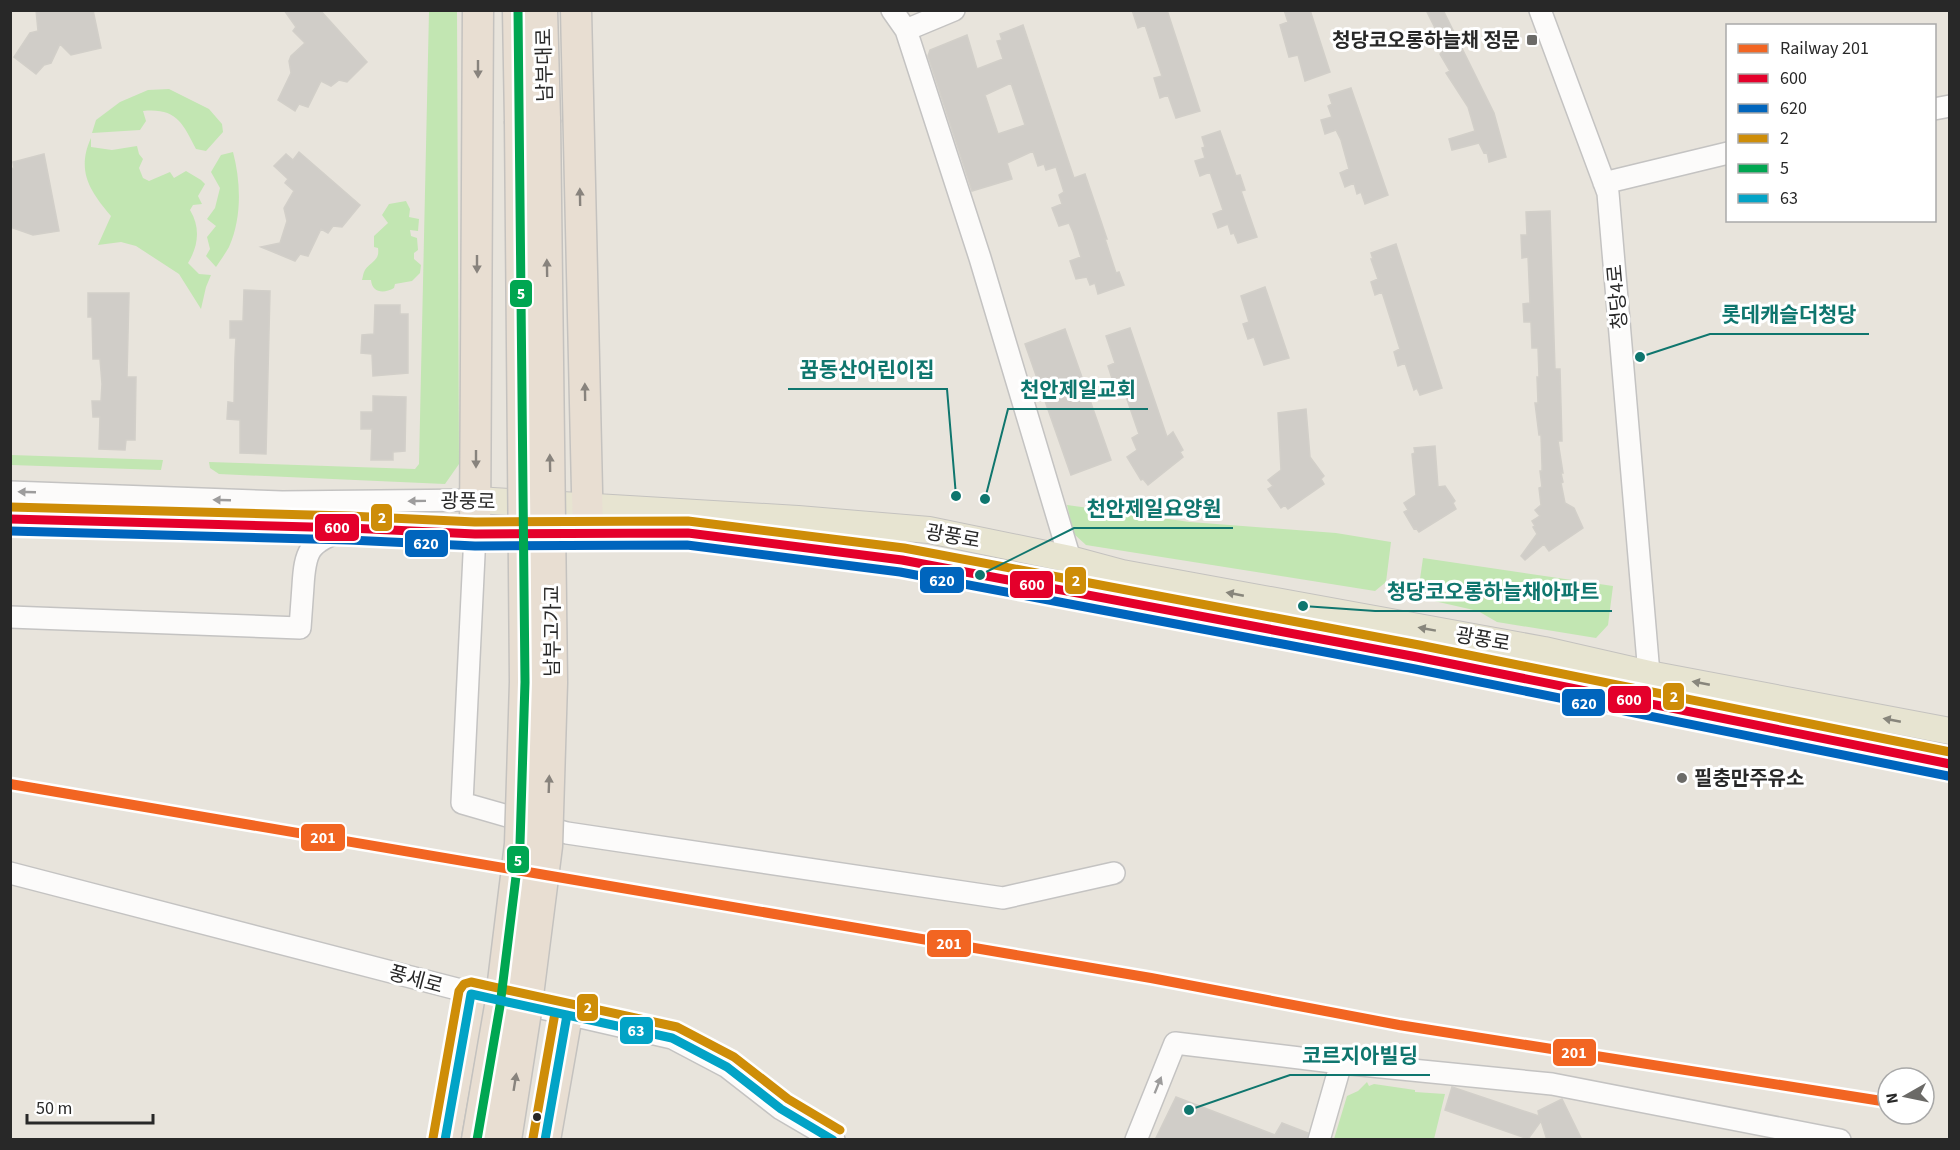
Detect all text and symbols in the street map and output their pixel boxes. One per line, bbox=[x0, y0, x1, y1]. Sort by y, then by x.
legend bbox=[1726, 24, 1936, 222]
place label: 청당코오롱하늘채 정문 bbox=[1332, 27, 1520, 55]
street label: 남부대로 bbox=[530, 28, 560, 102]
marker: 청당코오롱하늘채 정문 bbox=[1525, 33, 1539, 47]
text: Railway 201 bbox=[1780, 36, 1869, 61]
one-way arrow bbox=[473, 59, 483, 78]
text: 600 bbox=[1780, 66, 1807, 91]
text: 620 bbox=[1780, 96, 1807, 121]
text: 2 bbox=[1780, 126, 1789, 151]
text: 5 bbox=[1780, 156, 1789, 181]
text: 63 bbox=[1780, 186, 1798, 211]
one-way arrow bbox=[575, 187, 585, 206]
one-way arrow bbox=[472, 254, 482, 273]
one-way arrow bbox=[543, 258, 552, 277]
street label: 청당4로 bbox=[1601, 263, 1635, 331]
line badge: 5 bbox=[509, 279, 533, 308]
text: 5 bbox=[517, 283, 525, 305]
callout: 롯데캐슬더청당 bbox=[1710, 295, 1869, 334]
text: 롯데캐슬더청당 bbox=[1721, 300, 1857, 330]
callout: 꿈동산어린이집 bbox=[788, 350, 947, 389]
text: 꿈동산어린이집 bbox=[799, 355, 935, 385]
callout: 천안제일교회 bbox=[1008, 370, 1148, 409]
text: 천안제일교회 bbox=[1020, 375, 1136, 405]
one-way arrow bbox=[580, 382, 590, 401]
one-way arrow bbox=[471, 449, 481, 468]
one-way arrow bbox=[545, 453, 555, 472]
one-way arrow bbox=[18, 488, 37, 497]
street label: 광풍로 bbox=[440, 488, 496, 516]
callout: 천안제일요양원 bbox=[1074, 489, 1233, 528]
text: 천안제일요양원 bbox=[1086, 494, 1222, 524]
one-way arrow bbox=[213, 495, 232, 505]
one-way arrow bbox=[408, 496, 427, 505]
line badge: 2 bbox=[370, 503, 393, 532]
text: 2 bbox=[378, 507, 386, 529]
line badge: 600 bbox=[314, 513, 360, 542]
text: 600 bbox=[324, 517, 350, 539]
street label: 광풍로 bbox=[923, 518, 982, 556]
line badge: 620 bbox=[404, 529, 449, 558]
text: 620 bbox=[413, 533, 439, 555]
line badge: 620 bbox=[919, 566, 965, 594]
line badge: 2 bbox=[1064, 566, 1087, 595]
text: 620 bbox=[929, 570, 955, 592]
line badge: 600 bbox=[1009, 570, 1054, 599]
text: 2 bbox=[1072, 570, 1080, 592]
callout: 청당코오롱하늘채아파트 bbox=[1375, 572, 1612, 611]
text: 600 bbox=[1019, 574, 1045, 596]
text: 청당코오롱하늘채아파트 bbox=[1387, 577, 1599, 607]
street label: 남부고가교 bbox=[539, 585, 567, 677]
one-way arrow bbox=[1226, 589, 1245, 598]
street label: 광풍로 bbox=[1453, 621, 1512, 659]
one-way arrow bbox=[1417, 624, 1436, 633]
one-way arrow bbox=[1691, 678, 1710, 687]
line badge: 2 bbox=[1662, 682, 1685, 711]
line badge: 600 bbox=[1607, 685, 1652, 714]
text: 2 bbox=[1670, 686, 1678, 708]
line badge: 620 bbox=[1561, 688, 1606, 717]
text: 600 bbox=[1616, 689, 1642, 711]
text: 620 bbox=[1571, 693, 1597, 715]
one-way arrow bbox=[1882, 715, 1901, 724]
place label: 필충만주유소 bbox=[1694, 765, 1804, 793]
marker: 필충만주유소 bbox=[1675, 771, 1689, 785]
one-way arrow bbox=[544, 774, 553, 793]
line badge: 201 bbox=[300, 823, 346, 852]
text: 201 bbox=[310, 827, 336, 849]
line badge: 5 bbox=[506, 845, 530, 874]
text: 5 bbox=[514, 850, 522, 872]
line badge: 201 bbox=[926, 929, 972, 958]
text: 201 bbox=[936, 933, 962, 955]
street label: 풍세로 bbox=[385, 959, 446, 1001]
line badge: 2 bbox=[576, 993, 599, 1022]
text: 2 bbox=[584, 997, 592, 1019]
line badge: 63 bbox=[619, 1016, 654, 1045]
text: 63 bbox=[628, 1020, 644, 1042]
callout: 코르지아빌딩 bbox=[1290, 1036, 1430, 1075]
line badge: 201 bbox=[1552, 1038, 1597, 1067]
text: 코르지아빌딩 bbox=[1302, 1041, 1418, 1071]
text: 201 bbox=[1561, 1042, 1587, 1064]
north arrow bbox=[1876, 1066, 1936, 1126]
one-way arrow bbox=[511, 1072, 520, 1091]
one-way arrow bbox=[1153, 1076, 1163, 1094]
scale bar bbox=[27, 1087, 153, 1125]
text: N bbox=[1880, 1091, 1904, 1105]
text: 50 m bbox=[36, 1096, 72, 1121]
unlabelled marker bbox=[531, 1111, 543, 1123]

